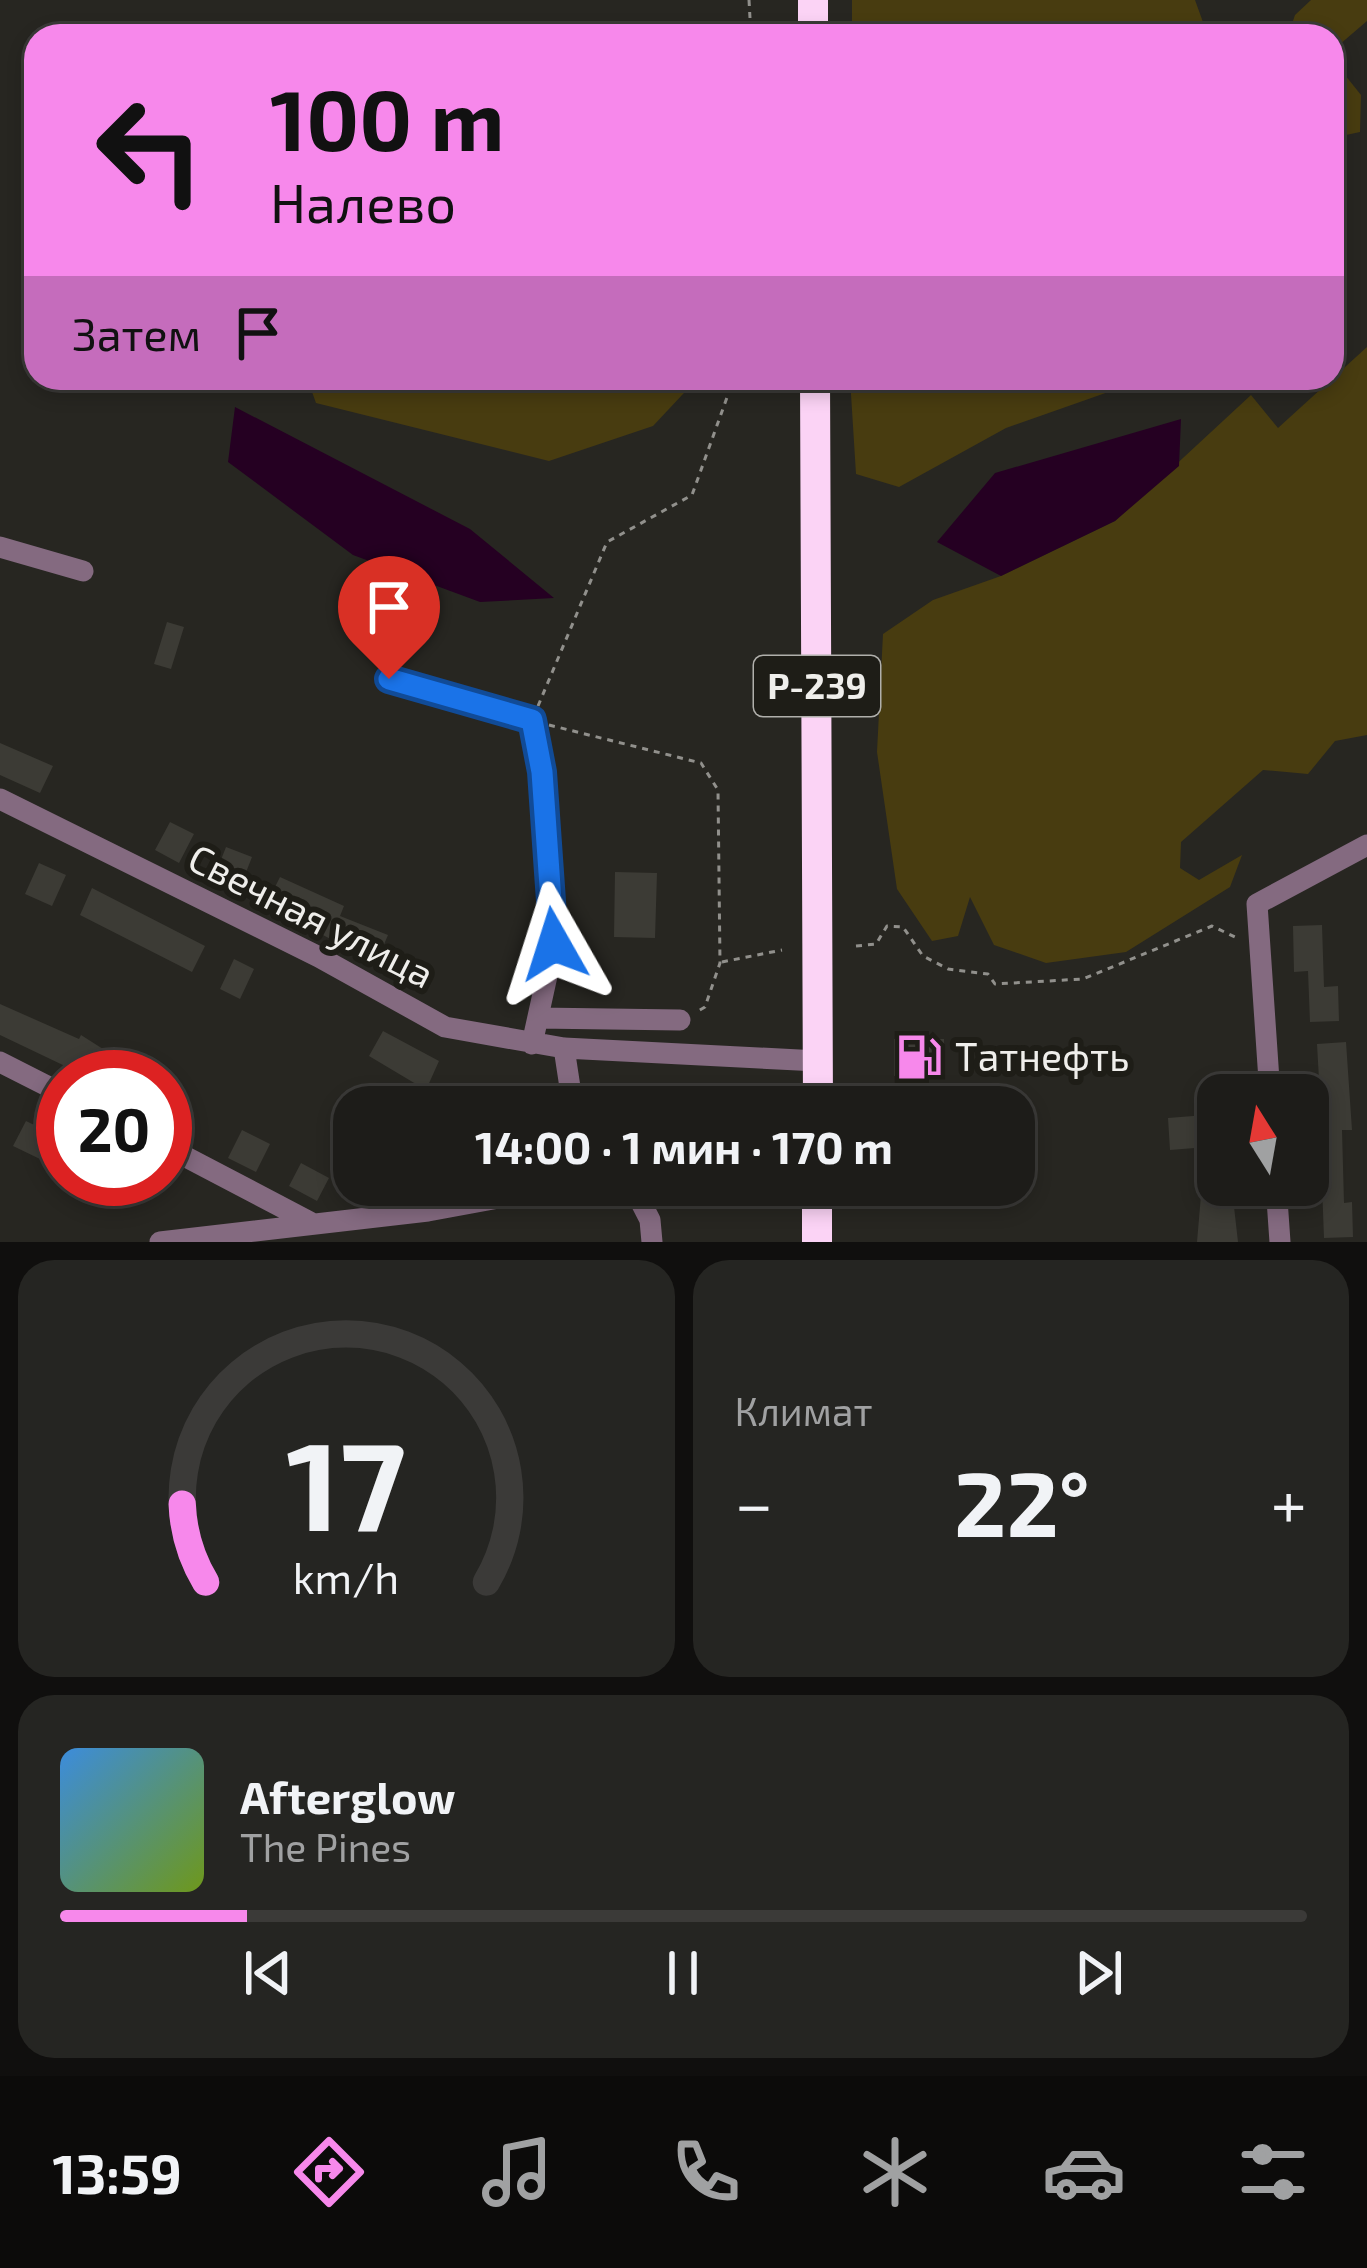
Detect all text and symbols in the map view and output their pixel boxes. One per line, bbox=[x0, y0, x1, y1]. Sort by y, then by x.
text: 100 m bbox=[270, 67, 504, 168]
icon: left bbox=[72, 72, 228, 228]
text: Налево bbox=[270, 169, 456, 234]
icon: arrive bbox=[225, 300, 291, 366]
text: Затем bbox=[72, 306, 201, 360]
pin bbox=[338, 556, 440, 679]
icon: arrive bbox=[356, 574, 422, 640]
road number: Р-239 bbox=[754, 656, 880, 716]
street label: Свечная улица bbox=[181, 833, 442, 997]
position arrow bbox=[491, 881, 617, 1007]
fuel station icon: Татнефть bbox=[894, 1032, 944, 1082]
place label: Татнефть bbox=[955, 1032, 1129, 1079]
speed limit sign: 20 bbox=[36, 1050, 192, 1206]
north arrow bbox=[1197, 1074, 1329, 1206]
map controls bbox=[1197, 1074, 1329, 1206]
text: 14:00 · 1 мин · 170 m bbox=[475, 1119, 893, 1173]
text: Климат bbox=[735, 1387, 873, 1434]
text: 17 bbox=[286, 1406, 406, 1556]
text: 22° bbox=[954, 1447, 1090, 1555]
text: − bbox=[735, 1462, 773, 1541]
text: + bbox=[1271, 1462, 1307, 1541]
text: km/h bbox=[293, 1550, 399, 1602]
text: Afterglow bbox=[240, 1769, 456, 1823]
text: The Pines bbox=[240, 1823, 411, 1870]
icon: previous bbox=[235, 1940, 301, 2006]
icon: pause bbox=[650, 1940, 716, 2006]
icon: next bbox=[1066, 1940, 1132, 2006]
icon: directions bbox=[287, 2130, 371, 2214]
icon: music bbox=[475, 2130, 559, 2214]
icon: phone bbox=[664, 2130, 748, 2214]
icon: climate bbox=[853, 2130, 937, 2214]
icon: car bbox=[1042, 2130, 1126, 2214]
icon: filters bbox=[1231, 2130, 1315, 2214]
text: 13:59 bbox=[52, 2140, 182, 2205]

